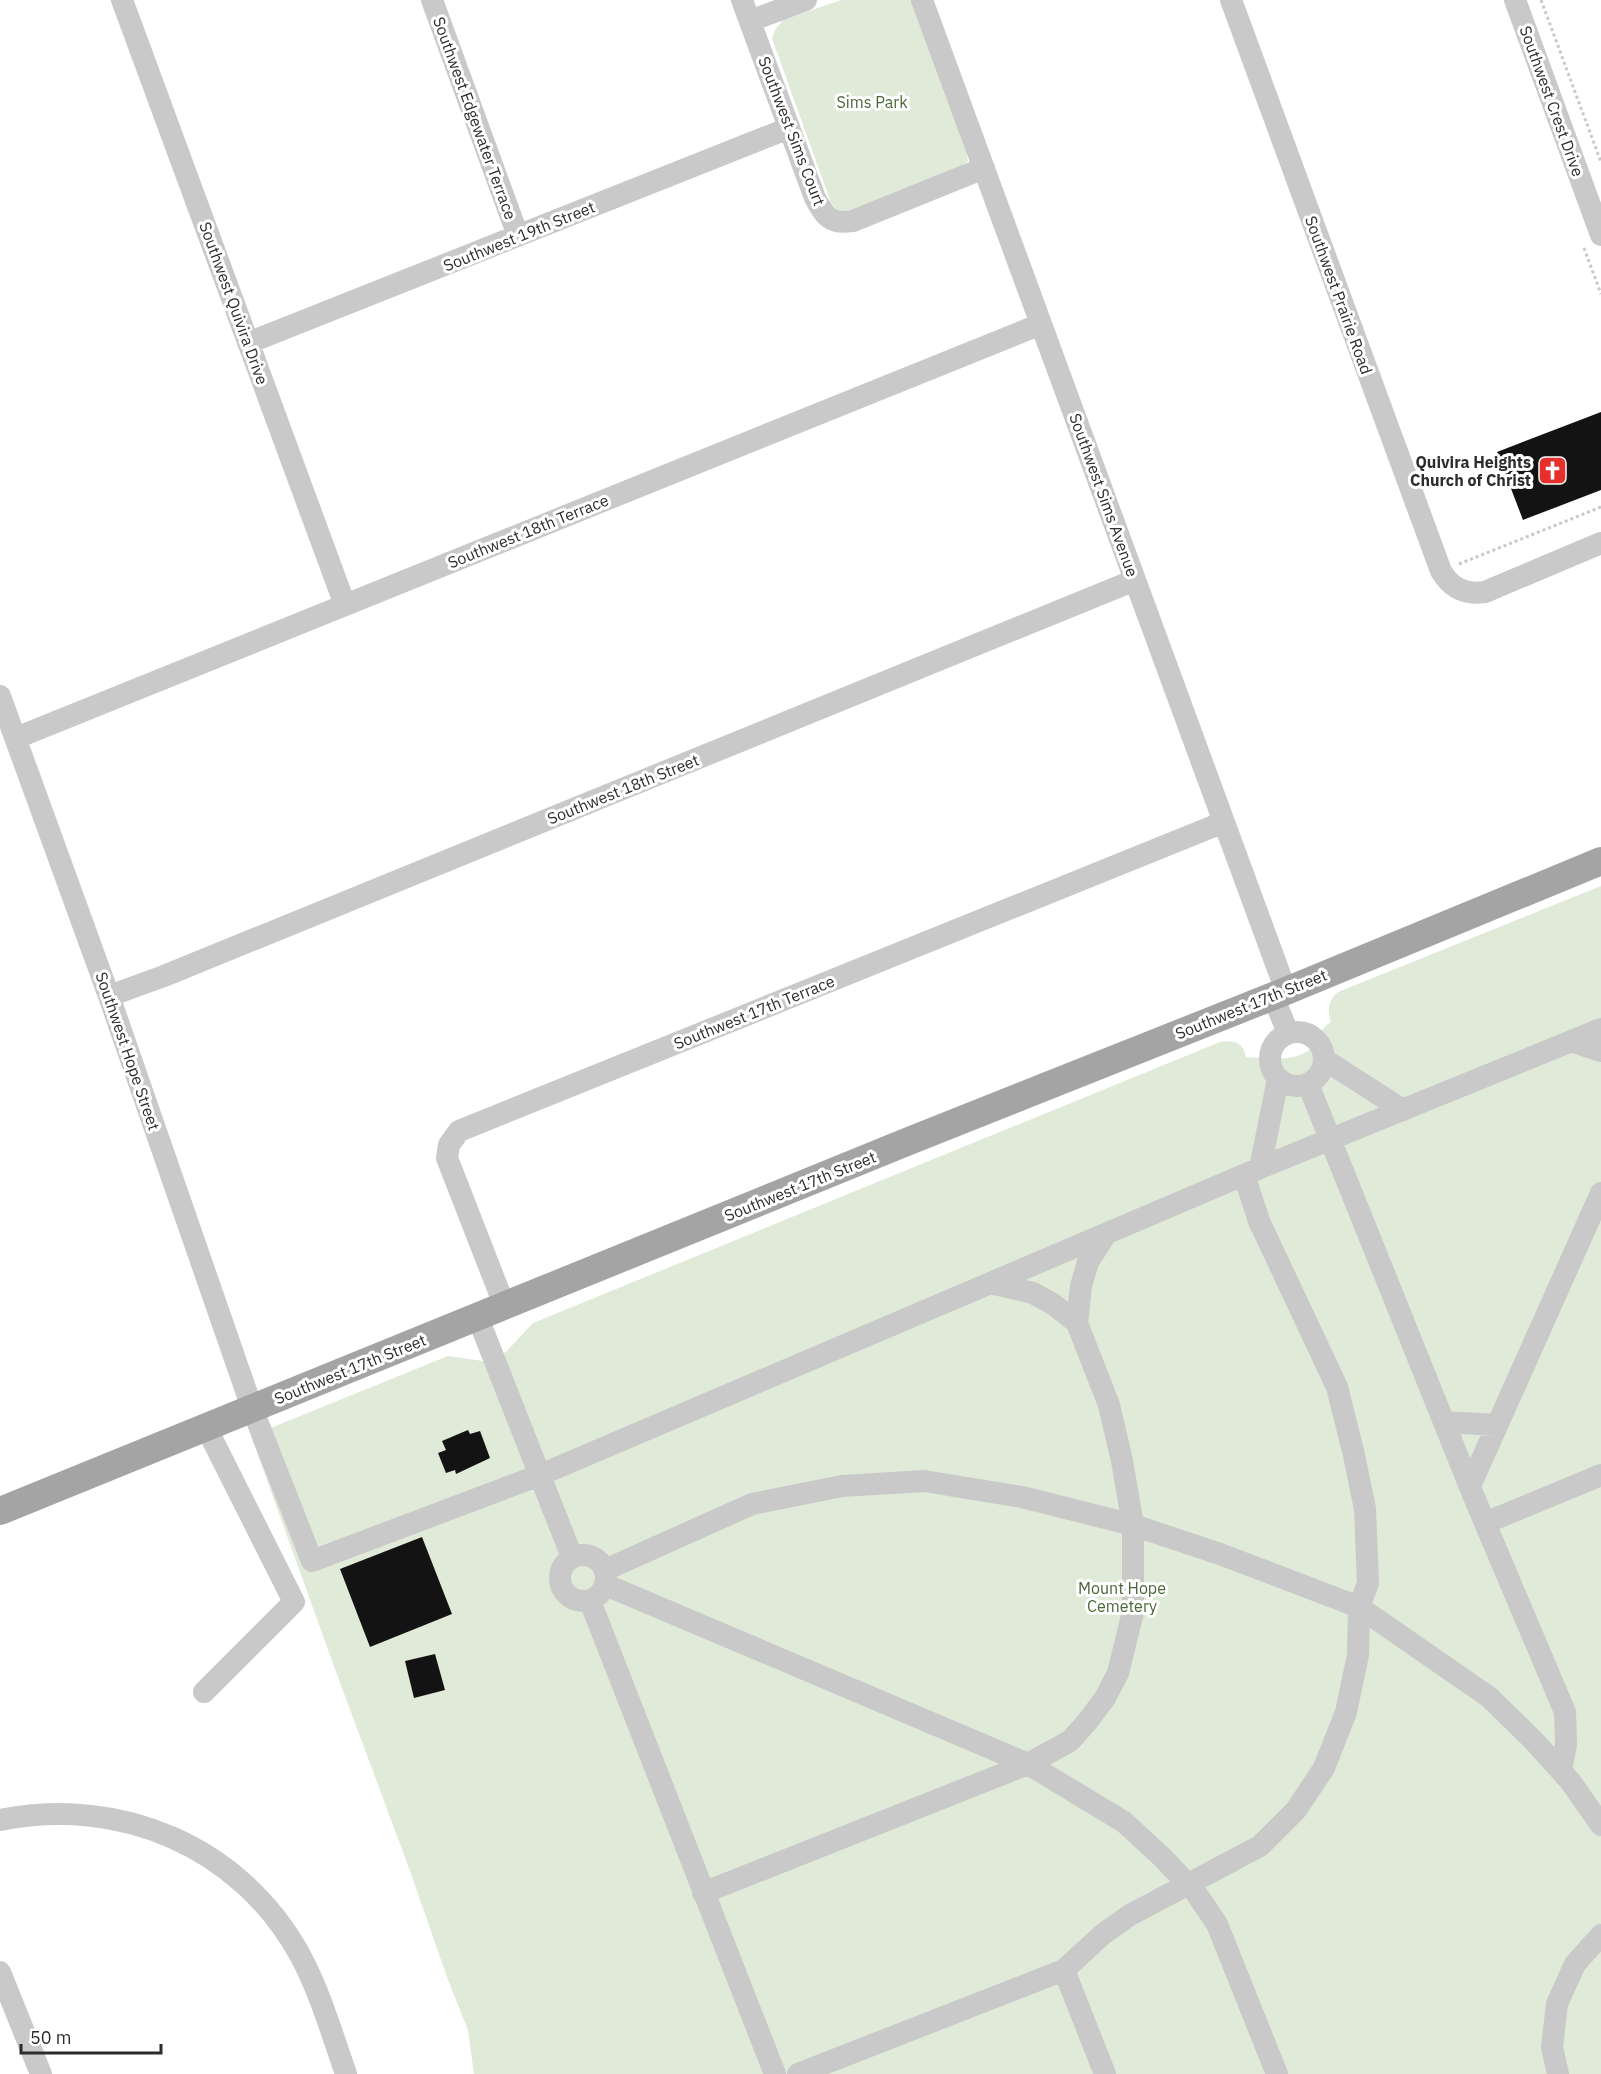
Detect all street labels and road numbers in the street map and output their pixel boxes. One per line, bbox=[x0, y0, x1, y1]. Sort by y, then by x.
street label: Southwest Edgewater Terrace bbox=[429, 14, 521, 222]
street label: Southwest Crest Drive bbox=[1515, 23, 1589, 179]
street label: Southwest Sims Court bbox=[754, 53, 830, 209]
street label: Southwest 19th Street bbox=[440, 196, 598, 276]
street label: Southwest Prairie Road bbox=[1301, 213, 1377, 377]
street label: Southwest Quivira Drive bbox=[195, 219, 273, 387]
street label: Southwest Sims Avenue bbox=[1065, 411, 1143, 580]
street label: Southwest 18th Terrace bbox=[445, 490, 611, 572]
street label: Southwest 18th Street bbox=[544, 749, 702, 829]
street label: Southwest 17th Street bbox=[1172, 964, 1330, 1044]
street label: Southwest Hope Street bbox=[92, 969, 164, 1133]
street label: Southwest 17th Terrace bbox=[671, 971, 837, 1053]
street label: Southwest 17th Street bbox=[721, 1146, 879, 1226]
street label: Southwest 17th Street bbox=[271, 1329, 429, 1409]

